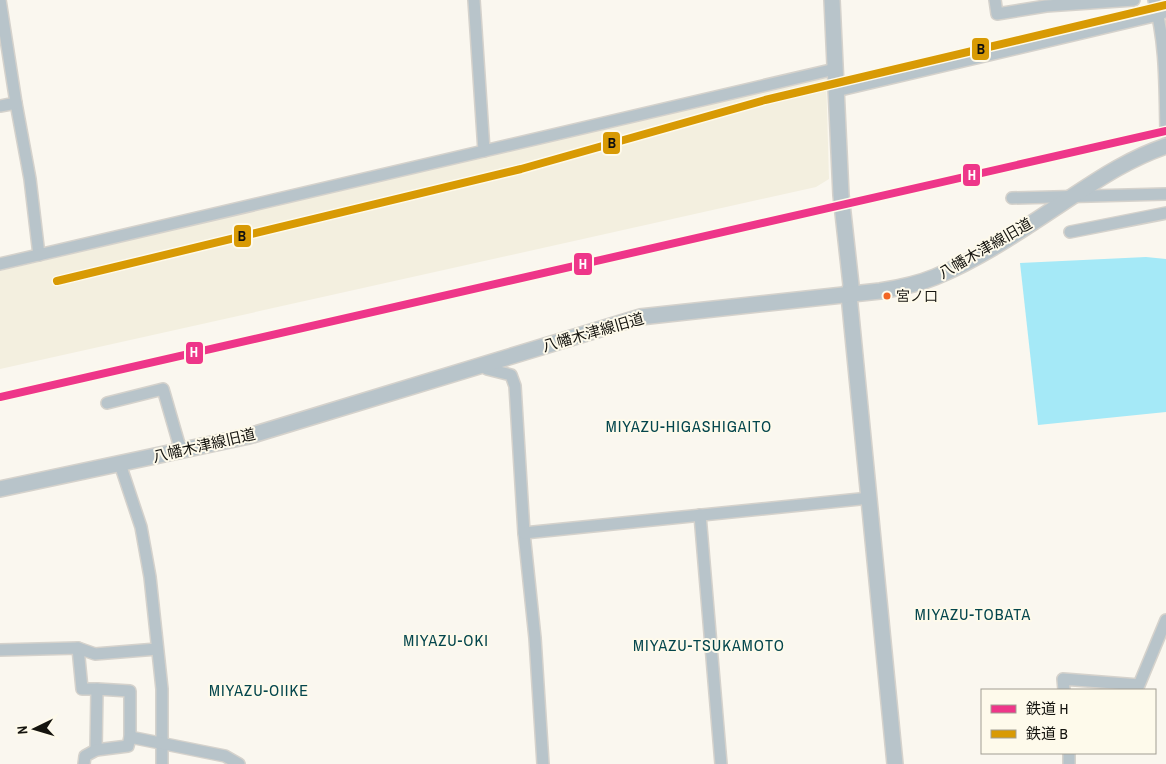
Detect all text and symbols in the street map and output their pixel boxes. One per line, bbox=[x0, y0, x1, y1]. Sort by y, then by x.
line badge: B bbox=[971, 37, 990, 61]
text: B bbox=[977, 40, 985, 58]
line badge: B bbox=[602, 131, 621, 155]
text: B bbox=[608, 134, 616, 152]
line badge: H bbox=[962, 163, 981, 187]
text: H bbox=[968, 166, 976, 184]
street label: 八幡木津線旧道 bbox=[934, 213, 1036, 283]
line badge: B bbox=[233, 224, 252, 248]
text: B bbox=[238, 227, 246, 245]
line badge: H bbox=[573, 252, 593, 276]
text: H bbox=[579, 255, 587, 273]
place label: 宮ノ口 bbox=[896, 287, 938, 305]
marker: 宮ノ口 bbox=[882, 291, 892, 301]
street label: 八幡木津線旧道 bbox=[540, 307, 646, 357]
line badge: H bbox=[185, 341, 204, 365]
text: H bbox=[190, 343, 198, 361]
district label: MIYAZU-HIGASHIGAITO bbox=[606, 415, 772, 437]
street label: 八幡木津線旧道 bbox=[150, 423, 258, 467]
district label: MIYAZU-TOBATA bbox=[915, 603, 1031, 625]
district label: MIYAZU-OKI bbox=[403, 629, 489, 651]
district label: MIYAZU-TSUKAMOTO bbox=[633, 634, 785, 656]
district label: MIYAZU-OIIKE bbox=[209, 679, 309, 701]
legend bbox=[981, 689, 1156, 754]
text: 鉄道 H bbox=[1026, 698, 1068, 719]
north arrow bbox=[10, 704, 60, 754]
text: 鉄道 B bbox=[1026, 723, 1068, 744]
text: N bbox=[13, 725, 31, 735]

